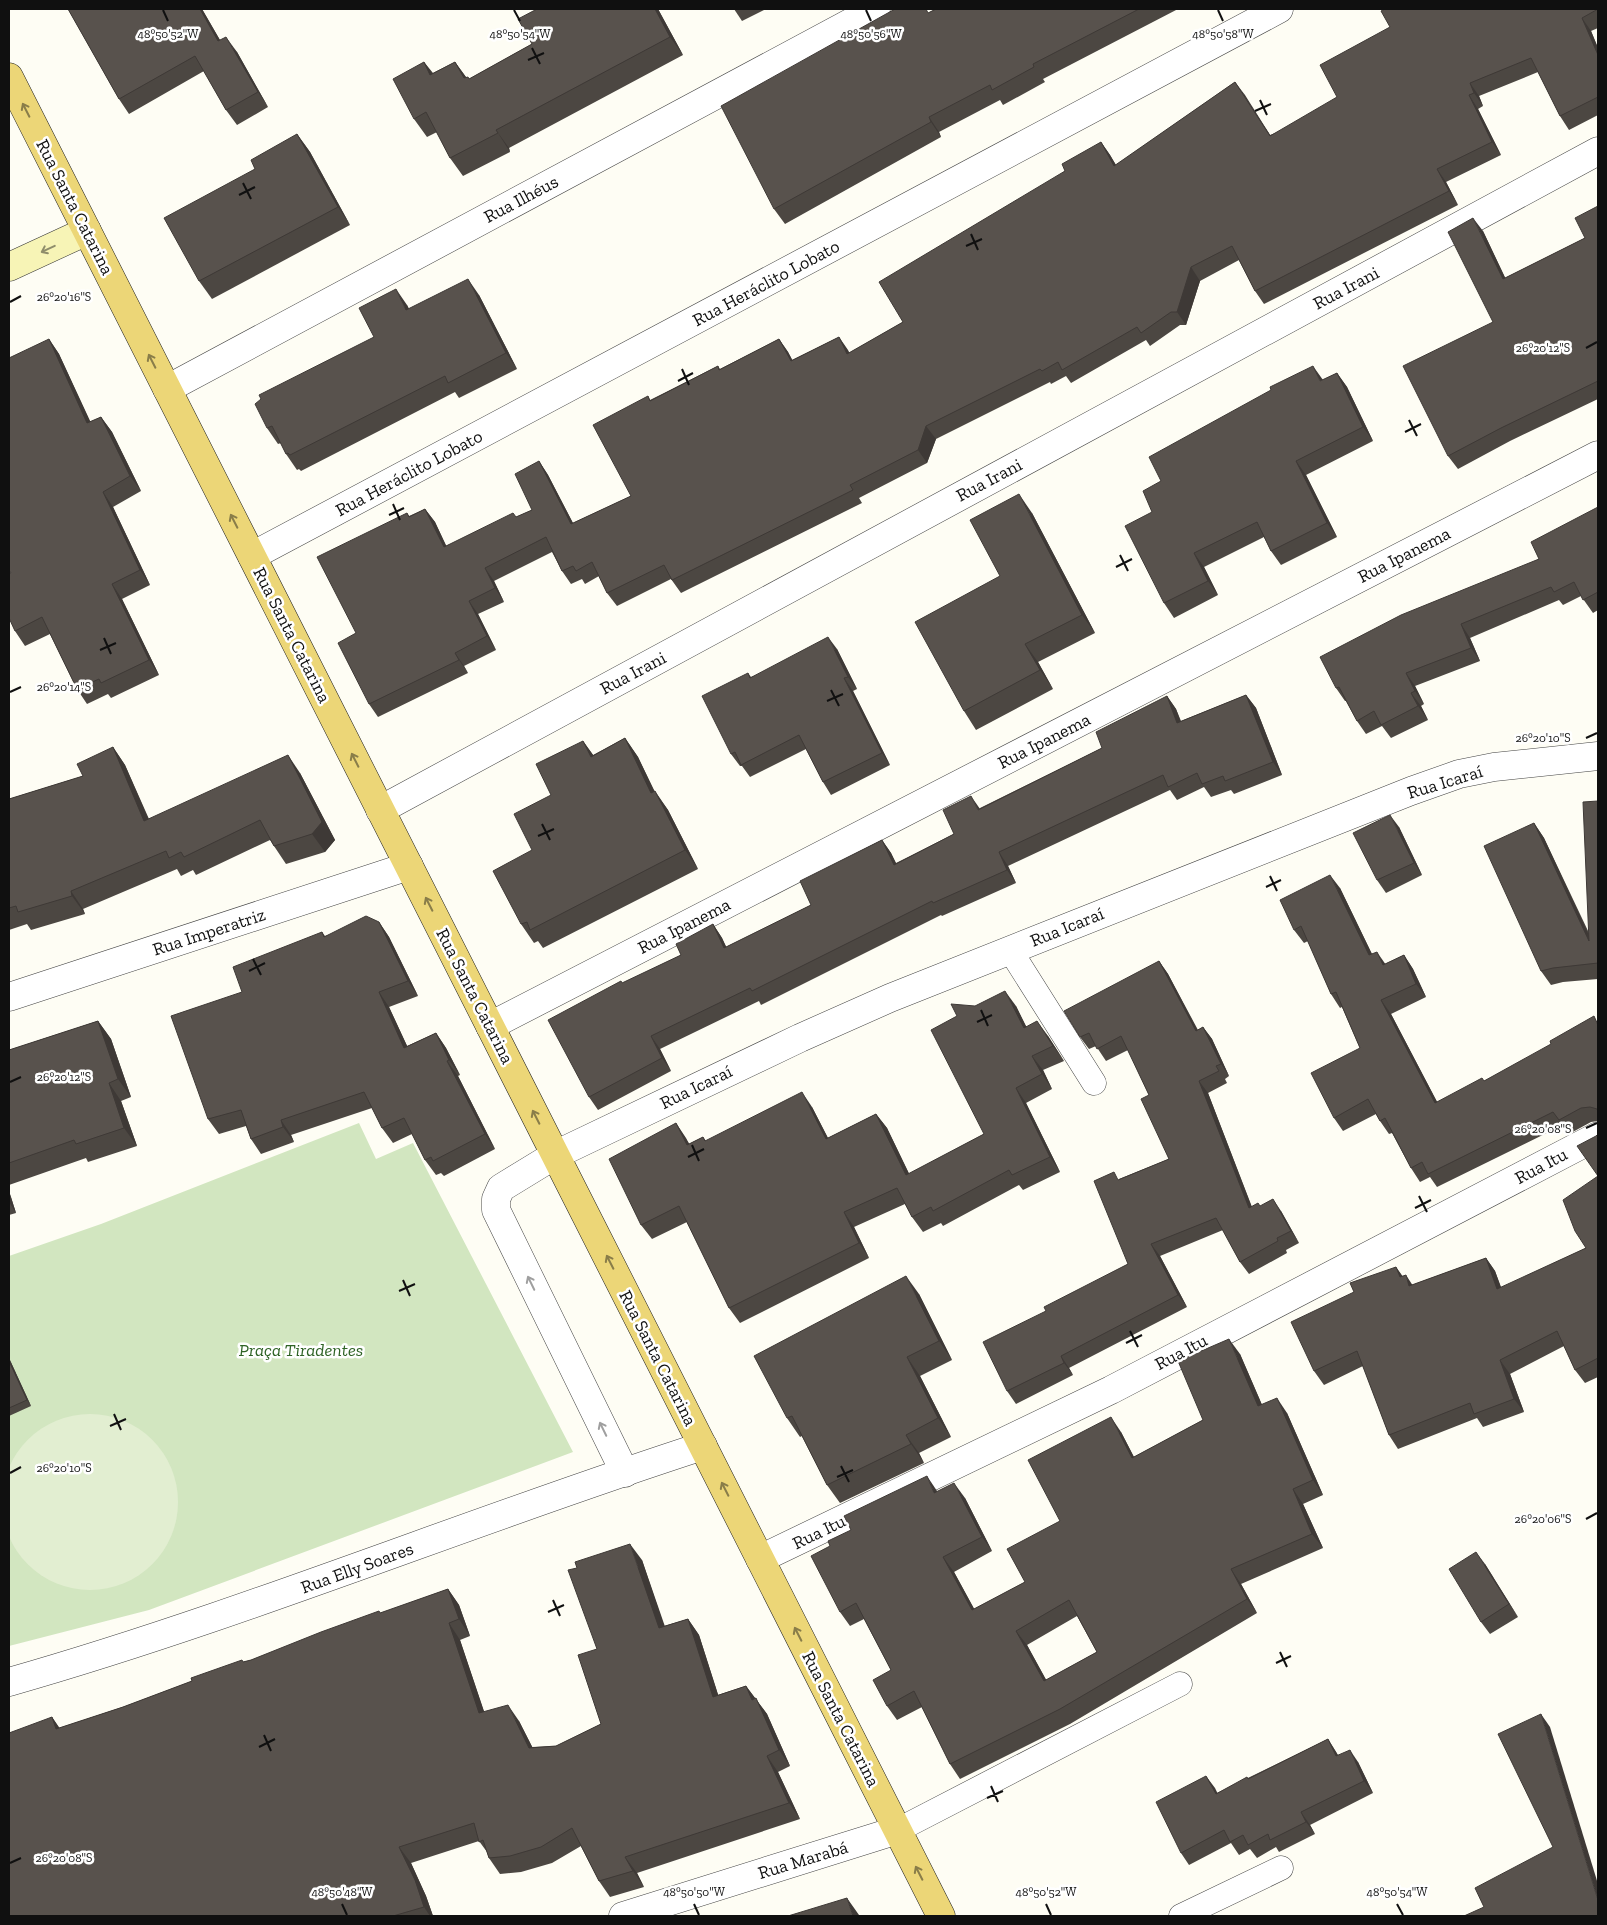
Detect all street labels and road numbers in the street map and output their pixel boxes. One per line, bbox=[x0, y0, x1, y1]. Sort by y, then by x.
street label: Rua Santa Catarina bbox=[31, 135, 119, 279]
street label: Rua Ilhéus bbox=[480, 170, 562, 228]
street label: Rua Heráclito Lobato bbox=[689, 235, 843, 331]
street label: Rua Irani bbox=[1309, 262, 1383, 314]
street label: Rua Heráclito Lobato bbox=[332, 425, 486, 521]
street label: Rua Irani bbox=[952, 454, 1026, 506]
street label: Rua Ipanema bbox=[1354, 522, 1454, 588]
street label: Rua Santa Catarina bbox=[248, 563, 336, 707]
street label: Rua Irani bbox=[596, 647, 670, 699]
street label: Rua Ipanema bbox=[994, 708, 1094, 774]
street label: Rua Icaraí bbox=[1405, 760, 1485, 804]
street label: Rua Ipanema bbox=[634, 893, 734, 959]
street label: Rua Icaraí bbox=[1027, 902, 1107, 952]
street label: Rua Imperatriz bbox=[150, 903, 268, 961]
street label: Rua Santa Catarina bbox=[431, 924, 519, 1068]
street label: Rua Icaraí bbox=[656, 1060, 736, 1114]
street label: Rua Itu bbox=[1511, 1143, 1571, 1189]
street label: Rua Santa Catarina bbox=[614, 1286, 702, 1430]
street label: Rua Itu bbox=[1151, 1329, 1211, 1375]
street label: Rua Itu bbox=[789, 1510, 849, 1554]
street label: Rua Elly Soares bbox=[298, 1537, 416, 1599]
street label: Rua Santa Catarina bbox=[797, 1647, 885, 1791]
street label: Rua Marabá bbox=[755, 1836, 851, 1884]

